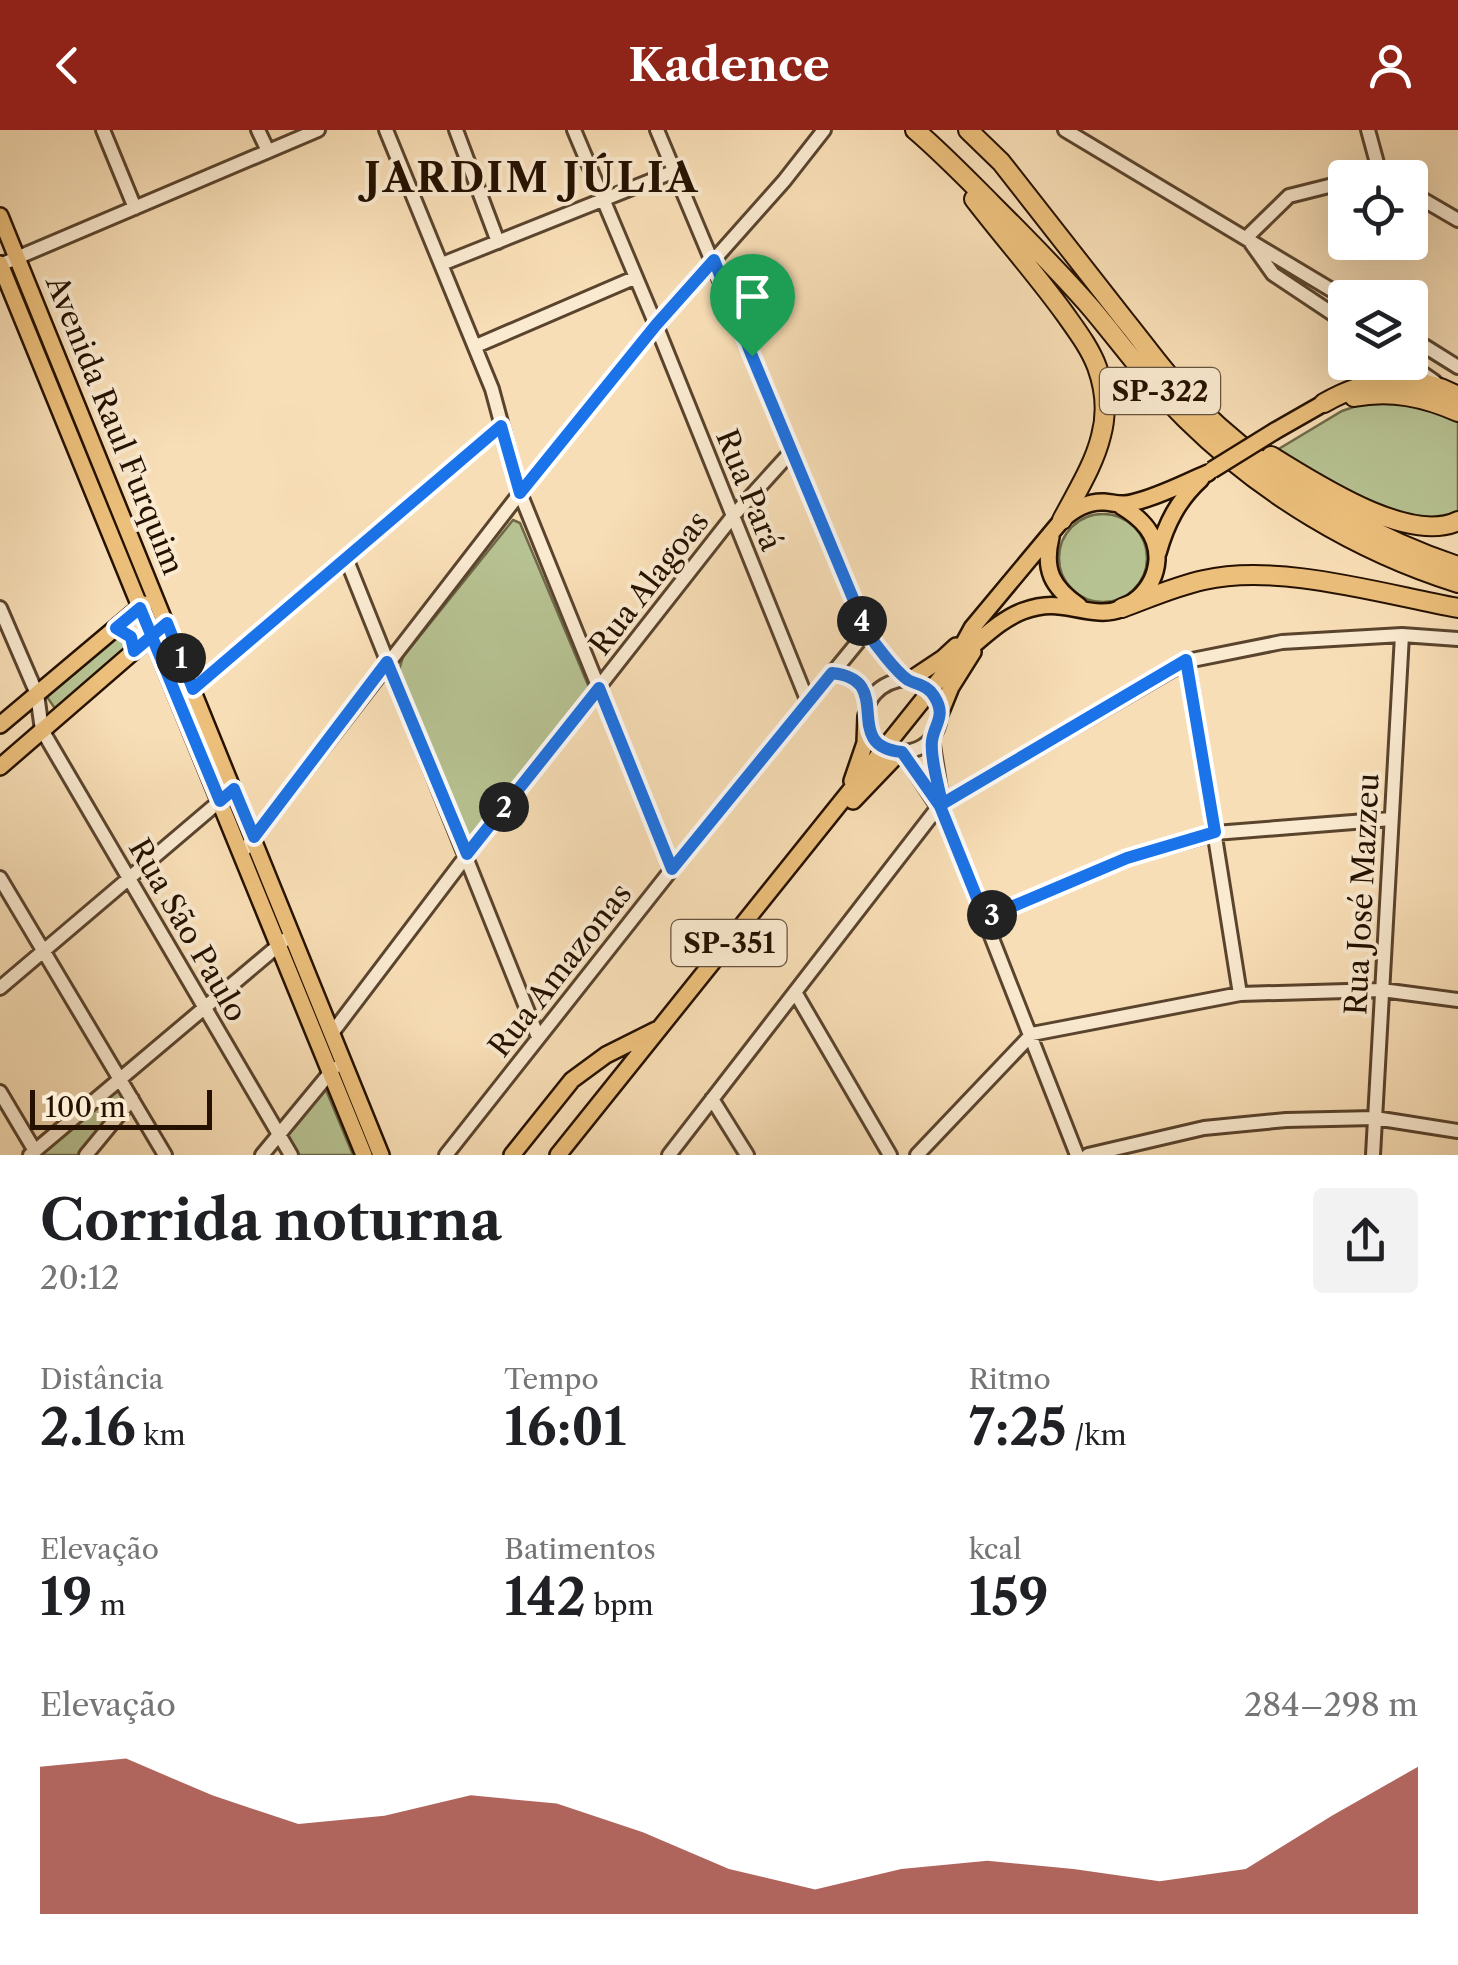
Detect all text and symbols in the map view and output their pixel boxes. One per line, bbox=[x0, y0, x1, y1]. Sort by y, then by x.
text: Kadence bbox=[628, 37, 830, 93]
icon: back bbox=[40, 38, 95, 93]
icon: person bbox=[1363, 38, 1418, 93]
district label: JARDIM JÚLIA bbox=[357, 152, 700, 202]
map controls bbox=[1328, 160, 1428, 380]
button: locate bbox=[1328, 160, 1428, 260]
pin bbox=[710, 254, 795, 357]
street label: Avenida Raul Furquim bbox=[38, 269, 192, 580]
icon: arrive bbox=[725, 269, 780, 324]
button: layers bbox=[1328, 280, 1428, 380]
road number: SP-322 bbox=[1100, 368, 1220, 414]
street label: Rua Pará bbox=[708, 424, 790, 556]
street label: Rua Alagoas bbox=[581, 504, 717, 662]
pin: 4 bbox=[837, 596, 887, 646]
text: 4 bbox=[854, 604, 870, 638]
pin: 1 bbox=[156, 633, 206, 683]
text: 1 bbox=[175, 641, 187, 675]
street label: Rua José Mazzeu bbox=[1337, 772, 1387, 1016]
pin: 2 bbox=[479, 782, 529, 832]
text: 2 bbox=[496, 790, 512, 824]
street label: Rua São Paulo bbox=[121, 832, 255, 1028]
street label: Rua Amazonas bbox=[481, 876, 639, 1064]
pin: 3 bbox=[967, 890, 1017, 940]
text: 3 bbox=[984, 898, 1000, 932]
road number: SP-351 bbox=[672, 920, 786, 966]
scale bar bbox=[30, 1085, 212, 1130]
text: 100 m bbox=[45, 1090, 126, 1124]
text: Corrida noturna bbox=[40, 1187, 502, 1254]
button: share bbox=[1313, 1188, 1418, 1293]
text: 20:12 bbox=[40, 1258, 120, 1297]
text: Distância bbox=[40, 1362, 163, 1396]
text: Tempo bbox=[504, 1362, 599, 1396]
text: Ritmo bbox=[969, 1362, 1051, 1396]
text: 2.16 bbox=[40, 1396, 136, 1458]
text: 16:01 bbox=[504, 1396, 626, 1458]
text: 7:25 bbox=[969, 1396, 1067, 1458]
text: km bbox=[136, 1418, 185, 1452]
text: /km bbox=[1067, 1418, 1127, 1452]
text: Elevação bbox=[40, 1532, 159, 1566]
text: Batimentos bbox=[504, 1532, 656, 1566]
text: kcal bbox=[969, 1532, 1022, 1566]
text: 19 bbox=[40, 1566, 92, 1628]
text: 142 bbox=[504, 1566, 586, 1628]
text: 159 bbox=[969, 1566, 1049, 1628]
text: m bbox=[92, 1588, 126, 1622]
text: bpm bbox=[586, 1588, 654, 1622]
text: Elevação bbox=[40, 1685, 176, 1724]
text: 284–298 m bbox=[1244, 1685, 1418, 1724]

